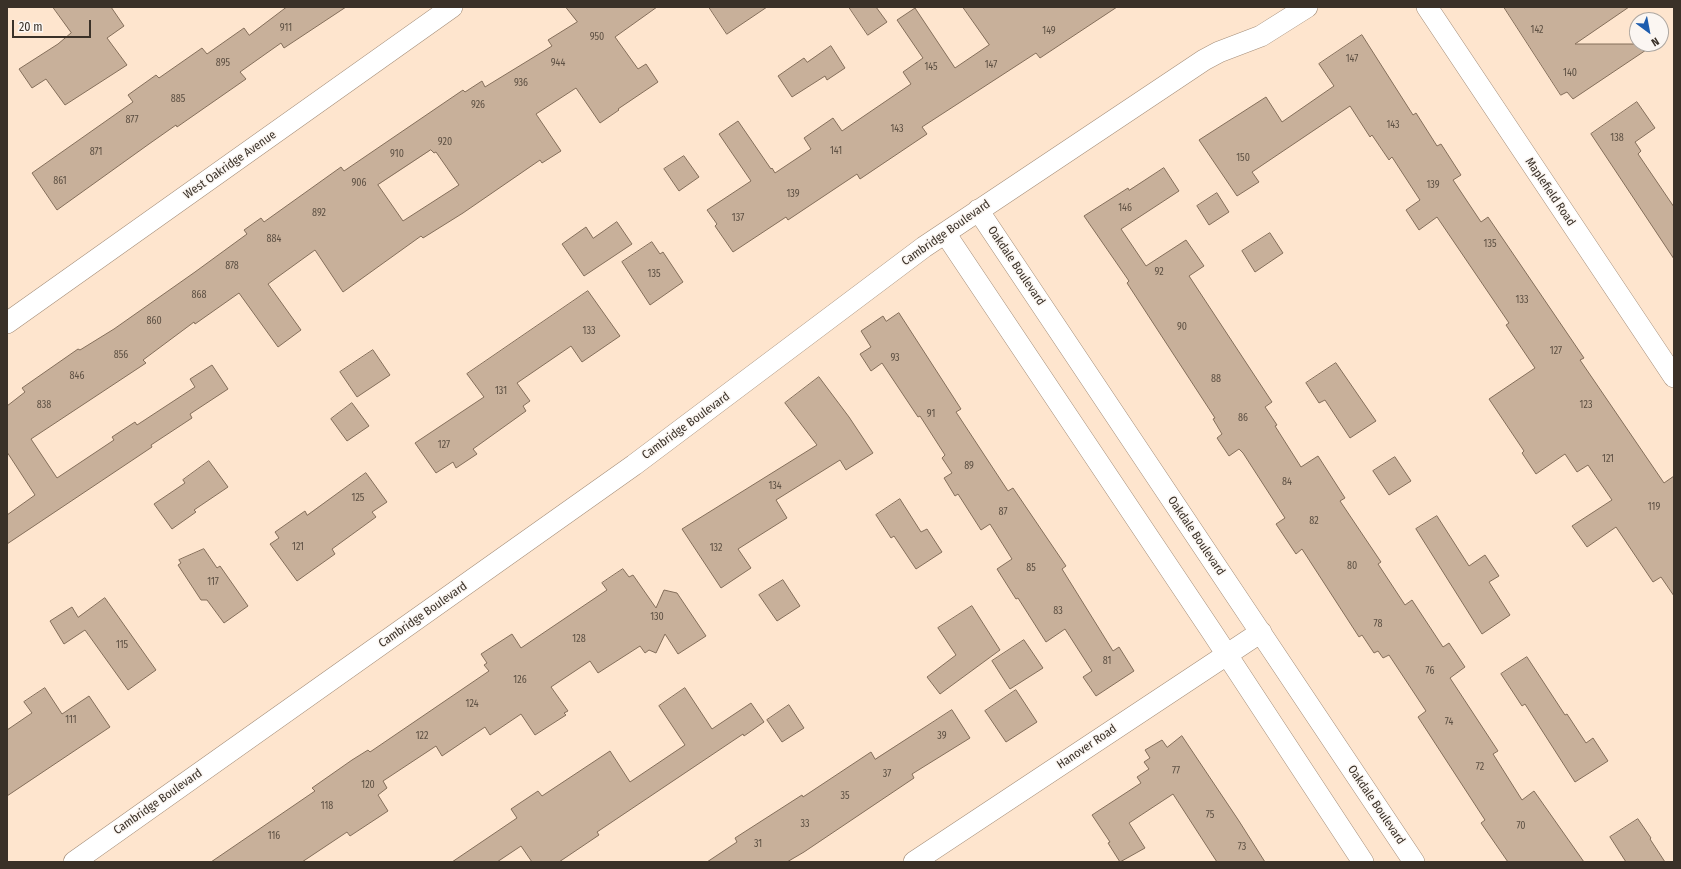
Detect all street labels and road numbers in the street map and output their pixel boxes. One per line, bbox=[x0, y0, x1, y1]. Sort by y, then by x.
street label: West Oakridge Avenue bbox=[181, 128, 279, 202]
street label: Maplefield Road bbox=[1522, 155, 1578, 229]
street label: Cambridge Boulevard bbox=[899, 197, 993, 269]
street label: Oakdale Boulevard bbox=[984, 224, 1048, 308]
street label: Cambridge Boulevard bbox=[639, 389, 733, 463]
street label: Oakdale Boulevard bbox=[1164, 494, 1228, 578]
street label: Cambridge Boulevard bbox=[376, 579, 470, 651]
street label: Hanover Road bbox=[1054, 722, 1120, 772]
street label: Oakdale Boulevard bbox=[1344, 763, 1408, 847]
street label: Cambridge Boulevard bbox=[111, 766, 205, 838]

